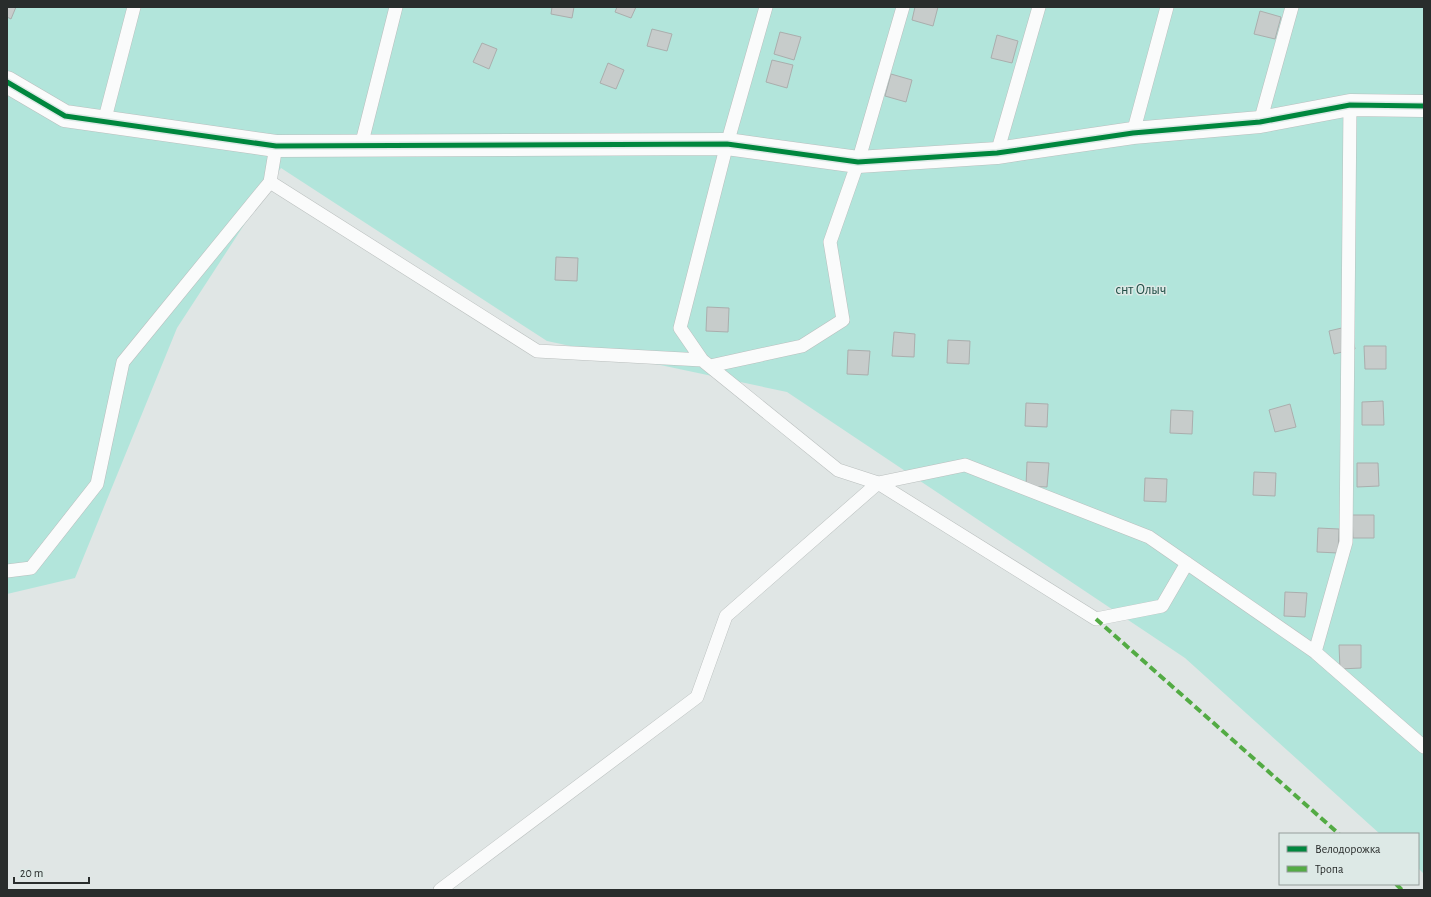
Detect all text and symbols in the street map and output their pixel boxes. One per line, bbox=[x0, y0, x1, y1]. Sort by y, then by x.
park label: снт Олыч bbox=[1116, 283, 1166, 297]
legend bbox=[1279, 833, 1419, 885]
text: Велодорожка bbox=[1315, 843, 1381, 855]
scale bar bbox=[14, 859, 89, 885]
text: Тропа bbox=[1315, 863, 1344, 875]
text: 20 m bbox=[20, 867, 43, 879]

